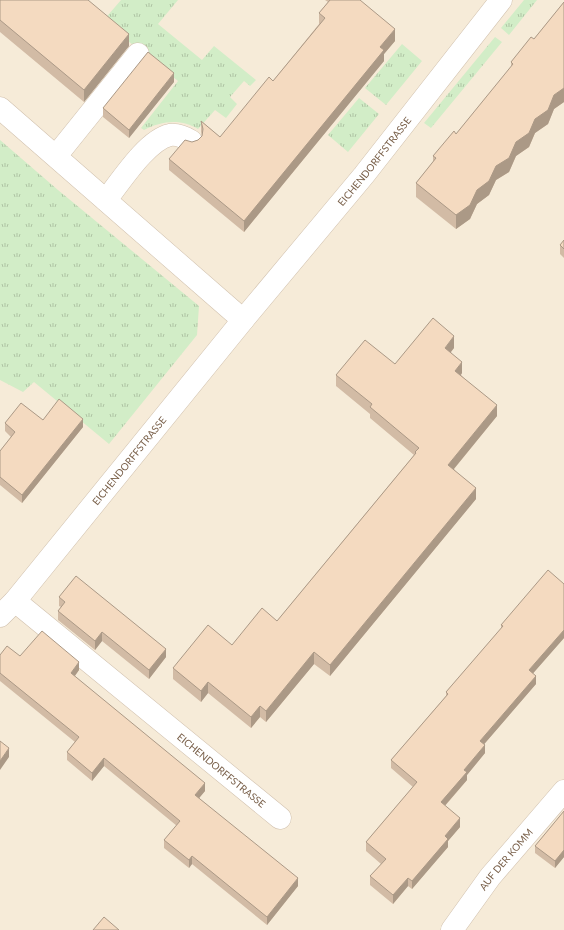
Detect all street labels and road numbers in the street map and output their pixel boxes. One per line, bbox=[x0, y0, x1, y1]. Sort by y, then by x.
street label: EICHENDORFFSTRASSE bbox=[335, 114, 413, 208]
street label: EICHENDORFFSTRASSE bbox=[89, 414, 168, 507]
street label: EICHENDORFFSTRASSE bbox=[175, 731, 268, 810]
street label: AUF DER KOMM bbox=[477, 826, 535, 892]

